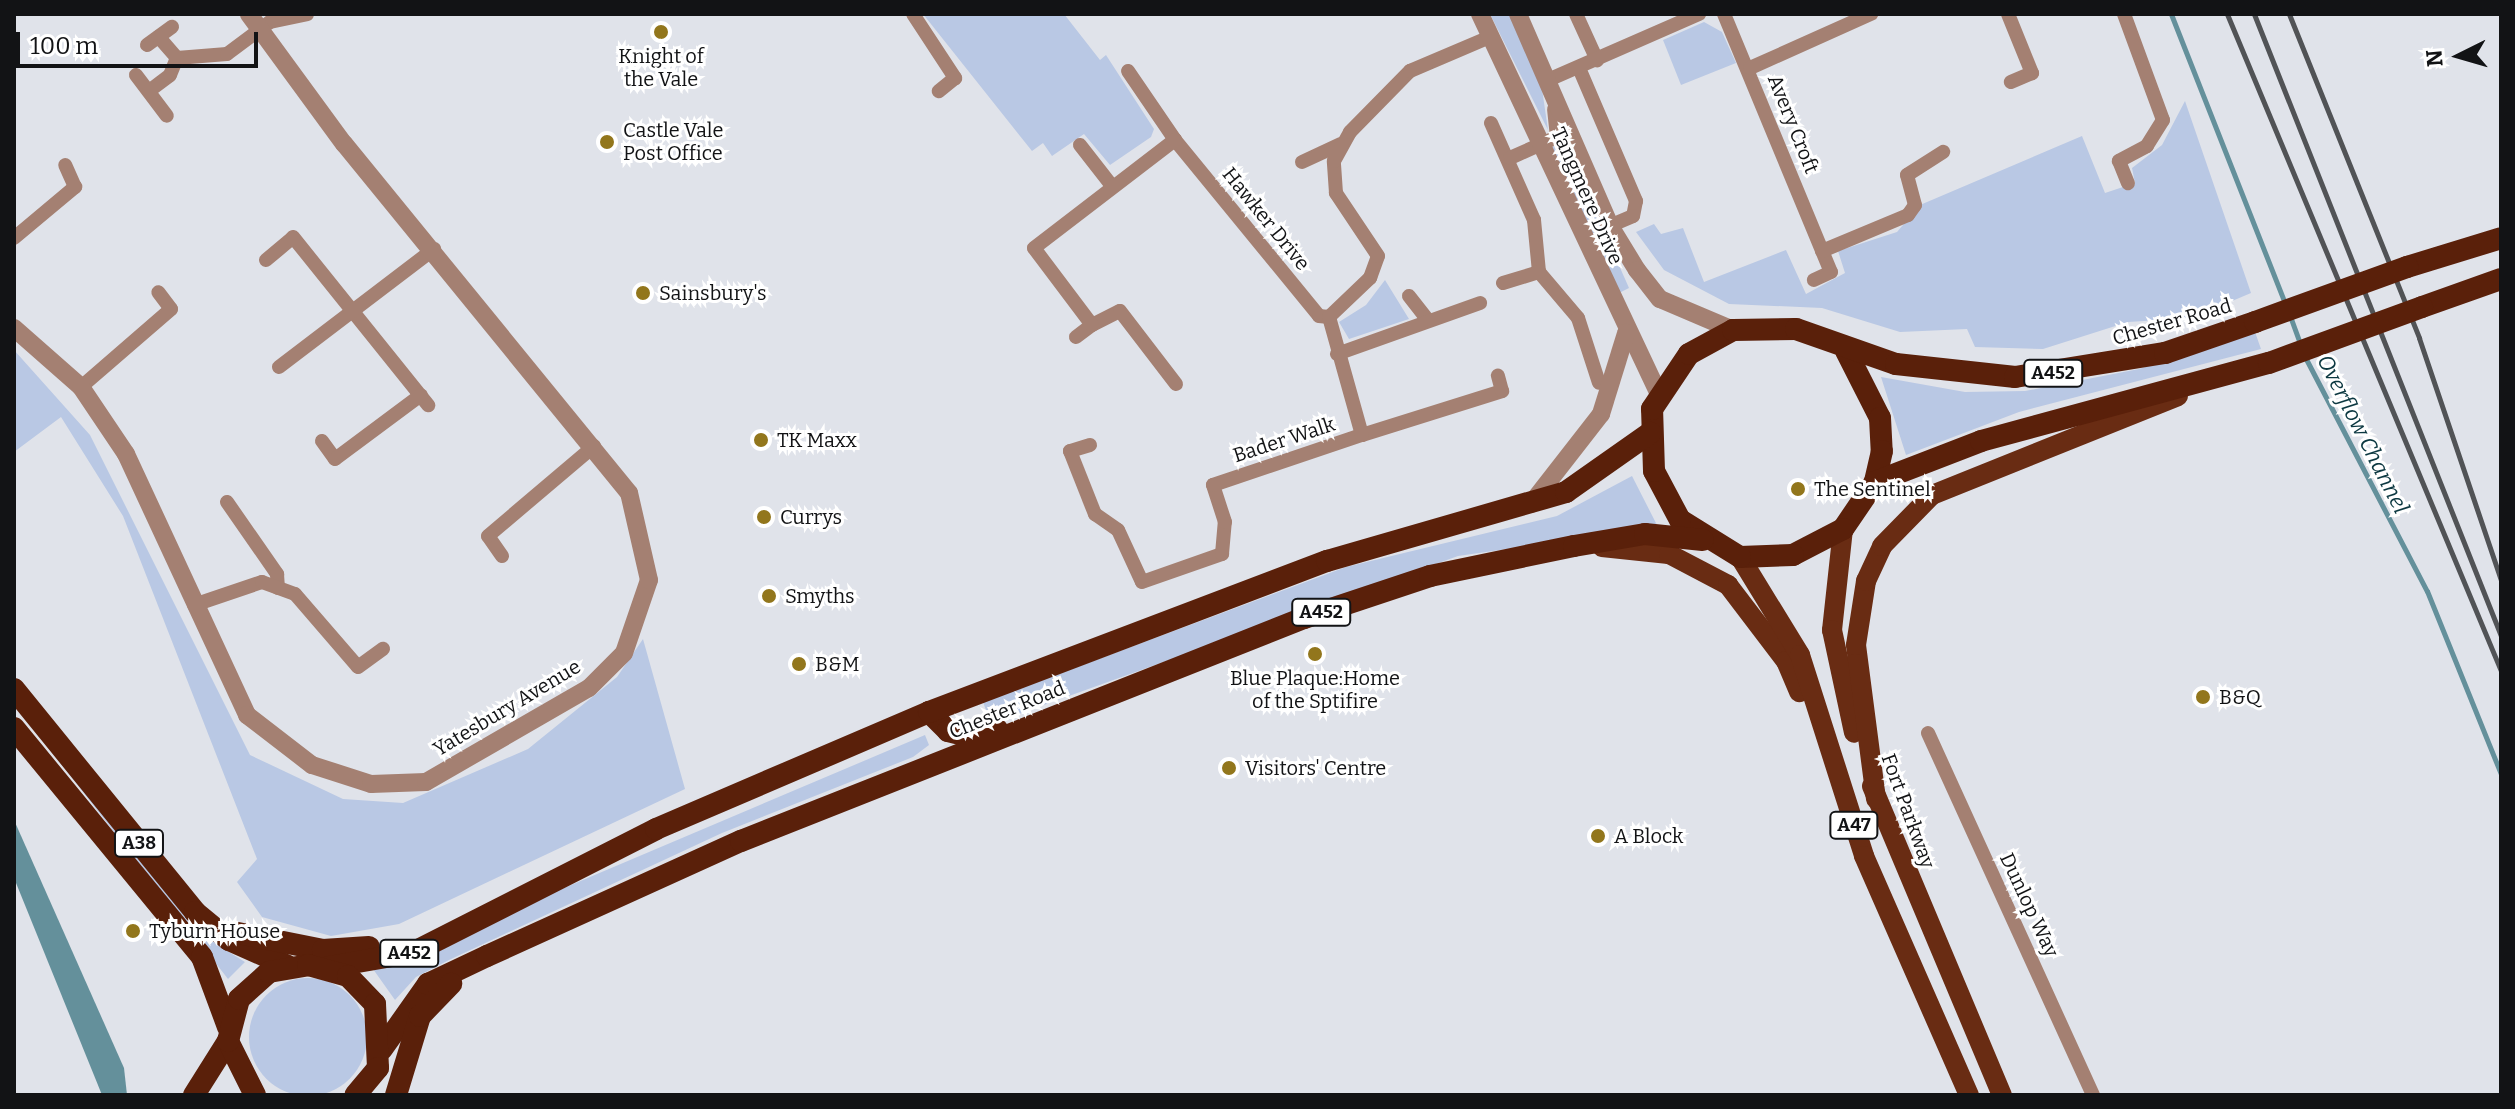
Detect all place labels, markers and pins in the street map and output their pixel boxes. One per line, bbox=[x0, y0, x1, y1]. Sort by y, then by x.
marker: Knight of the Vale bbox=[652, 23, 670, 41]
place label: Knight of the Vale bbox=[618, 44, 704, 91]
place label: Castle Vale Post Office bbox=[623, 118, 724, 165]
marker: Castle Vale Post Office bbox=[598, 133, 616, 151]
place label: Sainsbury's bbox=[659, 281, 767, 305]
marker: Sainsbury's bbox=[634, 284, 652, 302]
place label: TK Maxx bbox=[777, 428, 857, 452]
marker: TK Maxx bbox=[752, 431, 770, 449]
place label: The Sentinel bbox=[1814, 477, 1931, 501]
marker: The Sentinel bbox=[1789, 480, 1807, 498]
place label: Currys bbox=[780, 505, 842, 529]
marker: Currys bbox=[755, 508, 773, 526]
place label: Smyths bbox=[785, 584, 855, 608]
marker: Smyths bbox=[760, 587, 778, 605]
marker: Blue Plaque:Home of the Sptifire bbox=[1306, 645, 1324, 663]
place label: B&M bbox=[815, 652, 860, 676]
marker: B&M bbox=[790, 655, 808, 673]
place label: Blue Plaque:Home of the Sptifire bbox=[1230, 666, 1400, 713]
place label: B&Q bbox=[2219, 685, 2261, 709]
marker: B&Q bbox=[2194, 688, 2212, 706]
place label: Visitors' Centre bbox=[1245, 756, 1386, 780]
marker: Visitors' Centre bbox=[1220, 759, 1238, 777]
place label: A Block bbox=[1614, 824, 1683, 848]
marker: A Block bbox=[1589, 827, 1607, 845]
place label: Tyburn House bbox=[149, 919, 280, 943]
marker: Tyburn House bbox=[124, 922, 142, 940]

